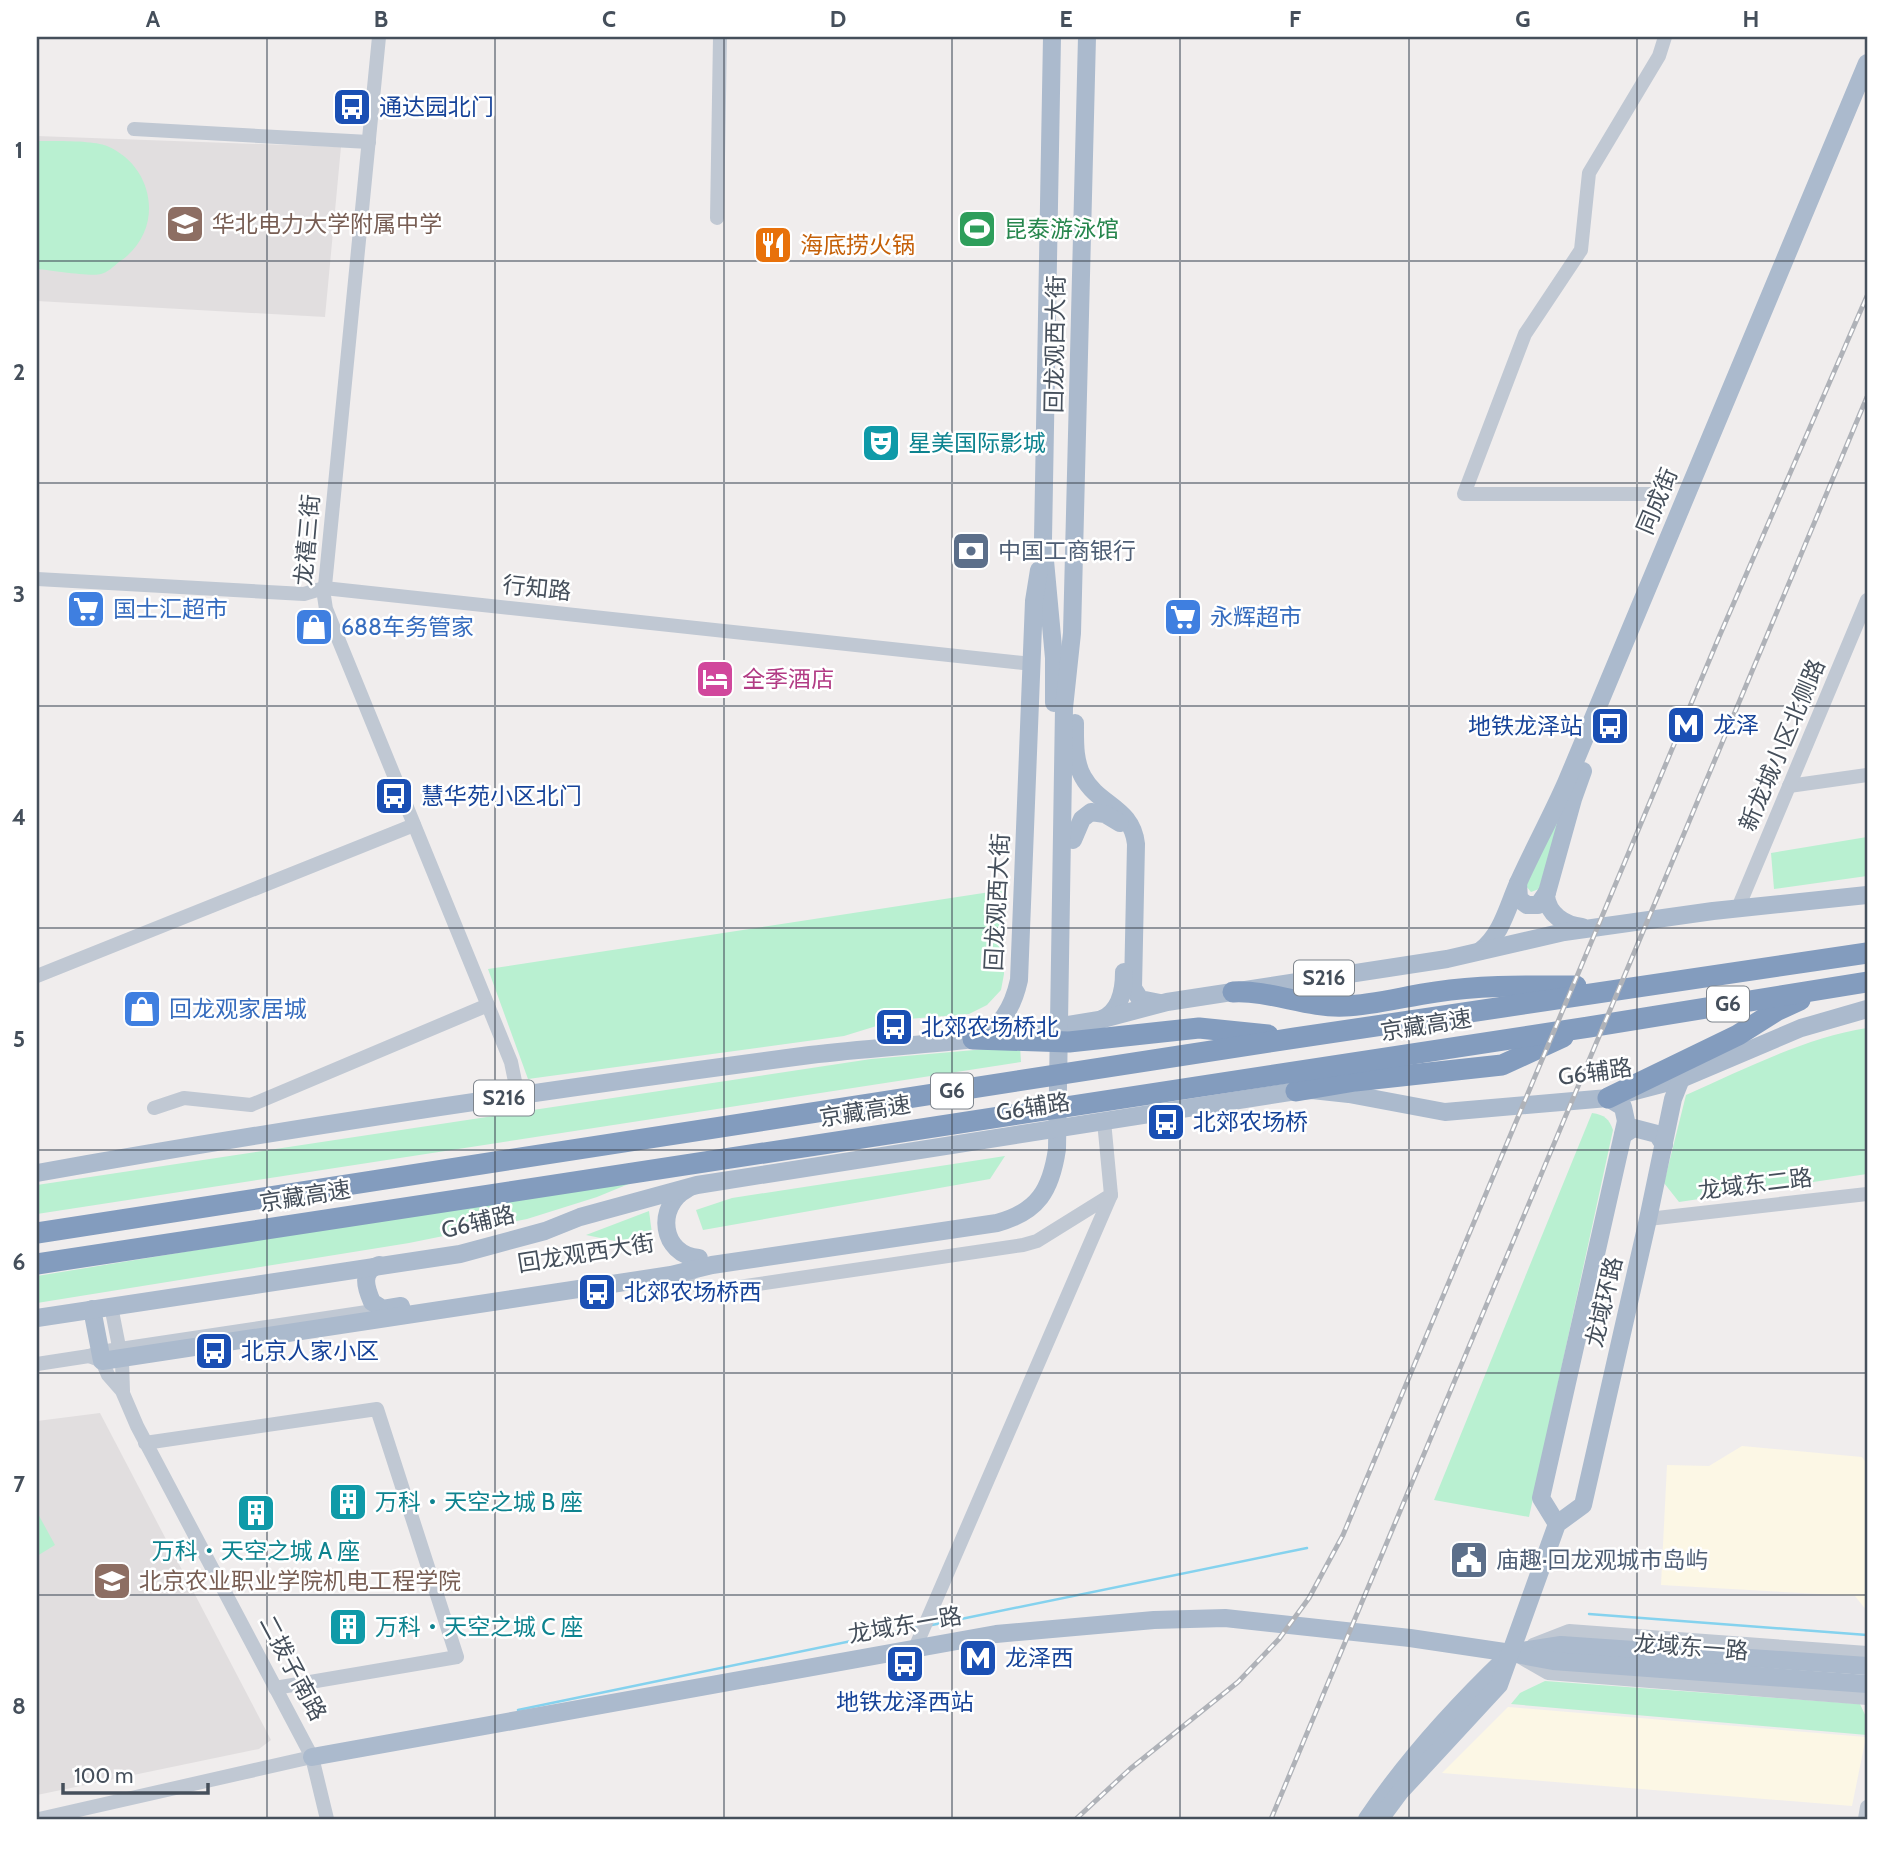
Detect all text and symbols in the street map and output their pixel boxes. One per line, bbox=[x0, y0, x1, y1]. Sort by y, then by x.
text: A bbox=[146, 5, 161, 33]
text: B bbox=[374, 5, 388, 33]
text: C bbox=[602, 5, 616, 33]
text: D bbox=[830, 5, 846, 33]
text: E bbox=[1059, 5, 1073, 33]
text: F bbox=[1289, 5, 1301, 33]
text: G bbox=[1515, 5, 1531, 33]
text: H bbox=[1743, 5, 1759, 33]
bus stop icon: 通达园北门 bbox=[331, 86, 373, 128]
place label: 通达园北门 bbox=[379, 93, 494, 121]
text: 1 bbox=[15, 136, 23, 164]
school or university icon: 华北电力大学附属中学 bbox=[164, 203, 206, 245]
sports icon: 昆泰游泳馆 bbox=[956, 208, 998, 250]
place label: 华北电力大学附属中学 bbox=[212, 210, 442, 238]
place label: 昆泰游泳馆 bbox=[1004, 215, 1119, 243]
restaurant icon: 海底捞火锅 bbox=[752, 224, 794, 266]
place label: 海底捞火锅 bbox=[800, 231, 915, 259]
street label: 回龙观西大街 bbox=[1040, 275, 1070, 413]
text: 2 bbox=[13, 358, 25, 386]
theatre icon: 星美国际影城 bbox=[860, 422, 902, 464]
place label: 星美国际影城 bbox=[908, 429, 1046, 457]
street label: 同成街 bbox=[1631, 464, 1683, 538]
street label: 龙禧三街 bbox=[289, 493, 325, 587]
bank icon: 中国工商银行 bbox=[950, 530, 992, 572]
place label: 中国工商银行 bbox=[998, 537, 1136, 565]
street label: 行知路 bbox=[501, 570, 573, 606]
text: 3 bbox=[13, 580, 25, 608]
supermarket icon: 国士汇超市 bbox=[65, 588, 107, 630]
place label: 国士汇超市 bbox=[113, 595, 228, 623]
supermarket icon: 永辉超市 bbox=[1162, 596, 1204, 638]
place label: 永辉超市 bbox=[1210, 603, 1302, 631]
shop icon: 688车务管家 bbox=[293, 606, 335, 648]
place label: 688车务管家 bbox=[341, 613, 474, 641]
street label: 新龙城小区北侧路 bbox=[1733, 655, 1831, 835]
hotel icon: 全季酒店 bbox=[694, 658, 736, 700]
place label: 全季酒店 bbox=[742, 665, 834, 693]
metro station icon: 龙泽 bbox=[1665, 704, 1707, 746]
bus stop icon: 地铁龙泽站 bbox=[1589, 705, 1631, 747]
place label: 龙泽 bbox=[1713, 711, 1759, 739]
place label: 地铁龙泽站 bbox=[1468, 712, 1583, 740]
bus stop icon: 慧华苑小区北门 bbox=[373, 775, 415, 817]
place label: 慧华苑小区北门 bbox=[421, 782, 582, 810]
text: 4 bbox=[12, 803, 26, 831]
street label: 回龙观西大街 bbox=[979, 832, 1015, 972]
road number: S216 bbox=[1294, 960, 1354, 996]
road number: G6 bbox=[1707, 986, 1749, 1021]
shop icon: 回龙观家居城 bbox=[121, 988, 163, 1030]
place label: 回龙观家居城 bbox=[169, 995, 307, 1023]
street label: 京藏高速 bbox=[1378, 1004, 1474, 1046]
bus stop icon: 北郊农场桥北 bbox=[873, 1006, 915, 1048]
place label: 北郊农场桥北 bbox=[921, 1013, 1059, 1041]
text: 5 bbox=[13, 1025, 25, 1053]
street label: G6辅路 bbox=[1556, 1053, 1634, 1091]
road number: G6 bbox=[931, 1074, 973, 1108]
road number: S216 bbox=[474, 1080, 534, 1116]
street label: G6辅路 bbox=[994, 1087, 1072, 1127]
street label: 京藏高速 bbox=[817, 1090, 913, 1132]
bus stop icon: 北郊农场桥 bbox=[1145, 1101, 1187, 1143]
place label: 北郊农场桥 bbox=[1193, 1108, 1308, 1136]
street label: 龙域东二路 bbox=[1696, 1163, 1814, 1205]
street label: 京藏高速 bbox=[257, 1175, 353, 1217]
street label: G6辅路 bbox=[439, 1200, 517, 1244]
street label: 回龙观西大街 bbox=[516, 1228, 656, 1278]
text: 6 bbox=[13, 1248, 25, 1276]
street label: 龙域环路 bbox=[1580, 1254, 1628, 1350]
bus stop icon: 北郊农场桥西 bbox=[576, 1271, 618, 1313]
place label: 北郊农场桥西 bbox=[624, 1278, 762, 1306]
bus stop icon: 北京人家小区 bbox=[193, 1330, 235, 1372]
place label: 北京人家小区 bbox=[241, 1337, 379, 1365]
text: 7 bbox=[13, 1470, 25, 1498]
building icon: 万科・天空之城 B 座 bbox=[327, 1481, 369, 1523]
place label: 万科・天空之城 B 座 bbox=[375, 1488, 583, 1516]
building icon: 万科・天空之城 A 座 bbox=[235, 1492, 277, 1534]
place label: 万科・天空之城 A 座 bbox=[152, 1537, 360, 1565]
public building icon: 庙趣·回龙观城市岛屿 bbox=[1448, 1539, 1490, 1581]
place label: 庙趣·回龙观城市岛屿 bbox=[1496, 1546, 1708, 1574]
school or university icon: 北京农业职业学院机电工程学院 bbox=[91, 1560, 133, 1602]
place label: 北京农业职业学院机电工程学院 bbox=[139, 1567, 461, 1595]
street label: 龙域东一路 bbox=[846, 1601, 964, 1649]
building icon: 万科・天空之城 C 座 bbox=[327, 1606, 369, 1648]
street label: 二拨子南路 bbox=[254, 1611, 332, 1725]
place label: 万科・天空之城 C 座 bbox=[375, 1613, 584, 1641]
street label: 龙域东一路 bbox=[1633, 1629, 1749, 1665]
metro station icon: 龙泽西 bbox=[957, 1637, 999, 1679]
bus stop icon: 地铁龙泽西站 bbox=[884, 1643, 926, 1685]
place label: 龙泽西 bbox=[1005, 1644, 1074, 1672]
place label: 地铁龙泽西站 bbox=[836, 1688, 974, 1716]
text: 8 bbox=[12, 1692, 26, 1720]
scale bar bbox=[63, 1751, 208, 1795]
text: 100 m bbox=[74, 1763, 133, 1788]

